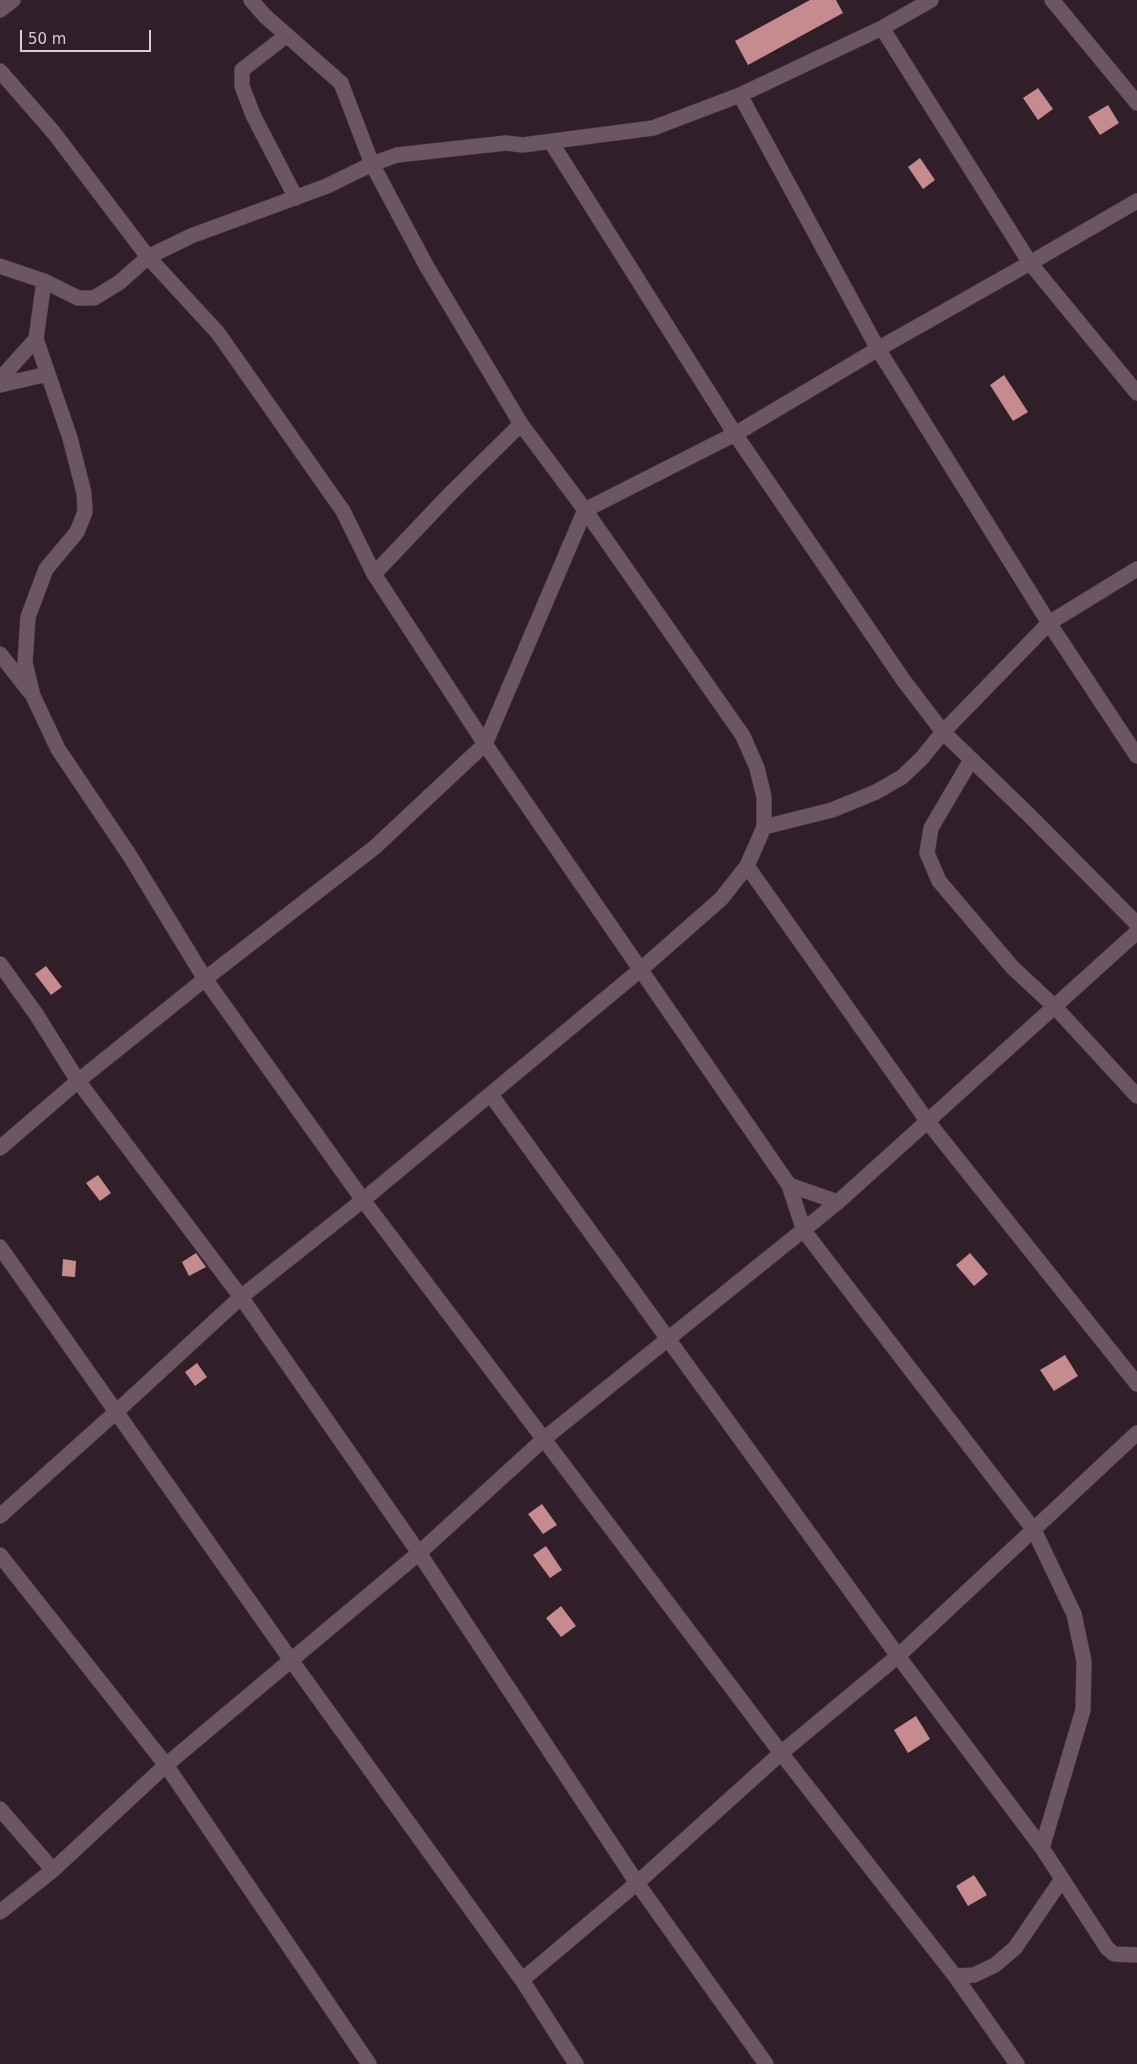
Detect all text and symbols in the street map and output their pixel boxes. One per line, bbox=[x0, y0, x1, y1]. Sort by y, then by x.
scale bar bbox=[22, 20, 154, 52]
text: 50 m bbox=[28, 30, 66, 48]

